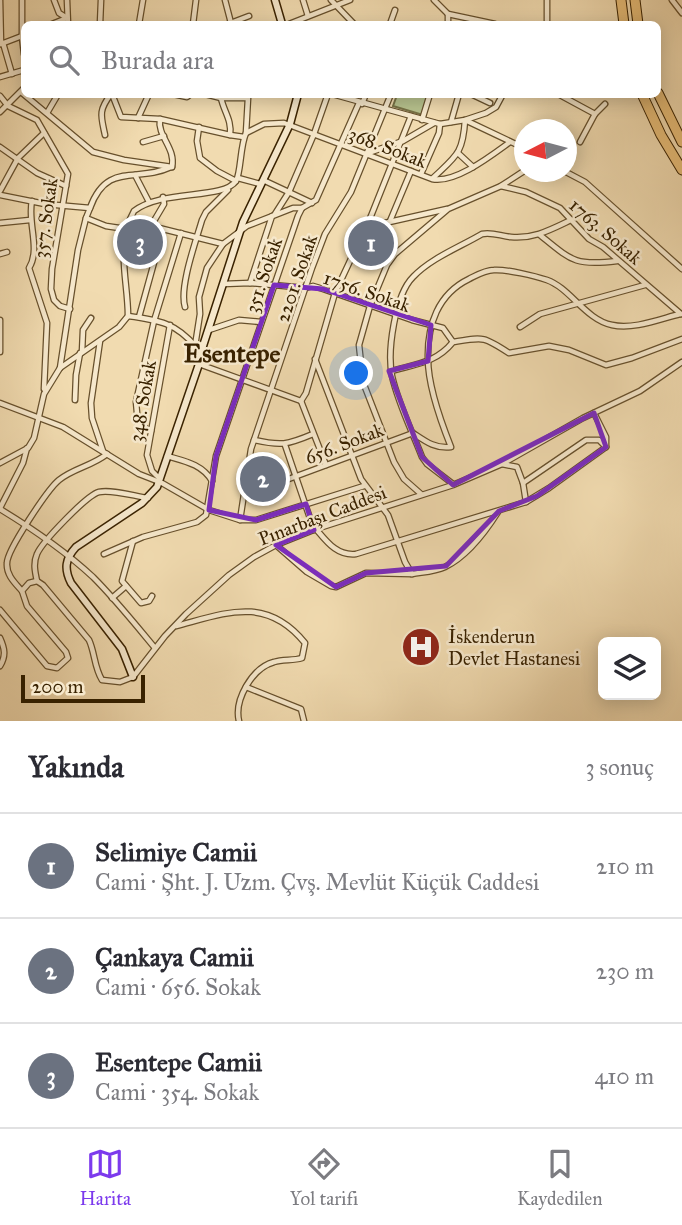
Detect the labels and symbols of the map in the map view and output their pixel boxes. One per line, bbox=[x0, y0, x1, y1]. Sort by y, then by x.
north arrow bbox=[514, 119, 577, 182]
street label: 368. Sokak bbox=[346, 122, 430, 173]
street label: 357. Sokak bbox=[28, 176, 63, 260]
street label: 1763. Sokak bbox=[564, 193, 647, 269]
pin: 3 bbox=[117, 216, 163, 268]
pin: 1 bbox=[348, 217, 394, 269]
street label: 2201. Sokak bbox=[271, 231, 322, 325]
street label: 351. Sokak bbox=[240, 234, 287, 316]
street label: 1756. Sokak bbox=[320, 266, 414, 317]
district label: Esentepe bbox=[184, 337, 281, 369]
your location bbox=[339, 356, 373, 390]
street label: 348. Sokak bbox=[124, 358, 161, 444]
street label: 656. Sokak bbox=[302, 418, 387, 469]
pin: 2 bbox=[240, 453, 286, 505]
street label: Pınarbaşı Caddesi bbox=[255, 481, 389, 550]
place label: İskenderun Devlet Hastanesi bbox=[448, 625, 580, 670]
hospital icon: İskenderun Devlet Hastanesi bbox=[400, 626, 442, 668]
scale bar bbox=[21, 672, 145, 704]

